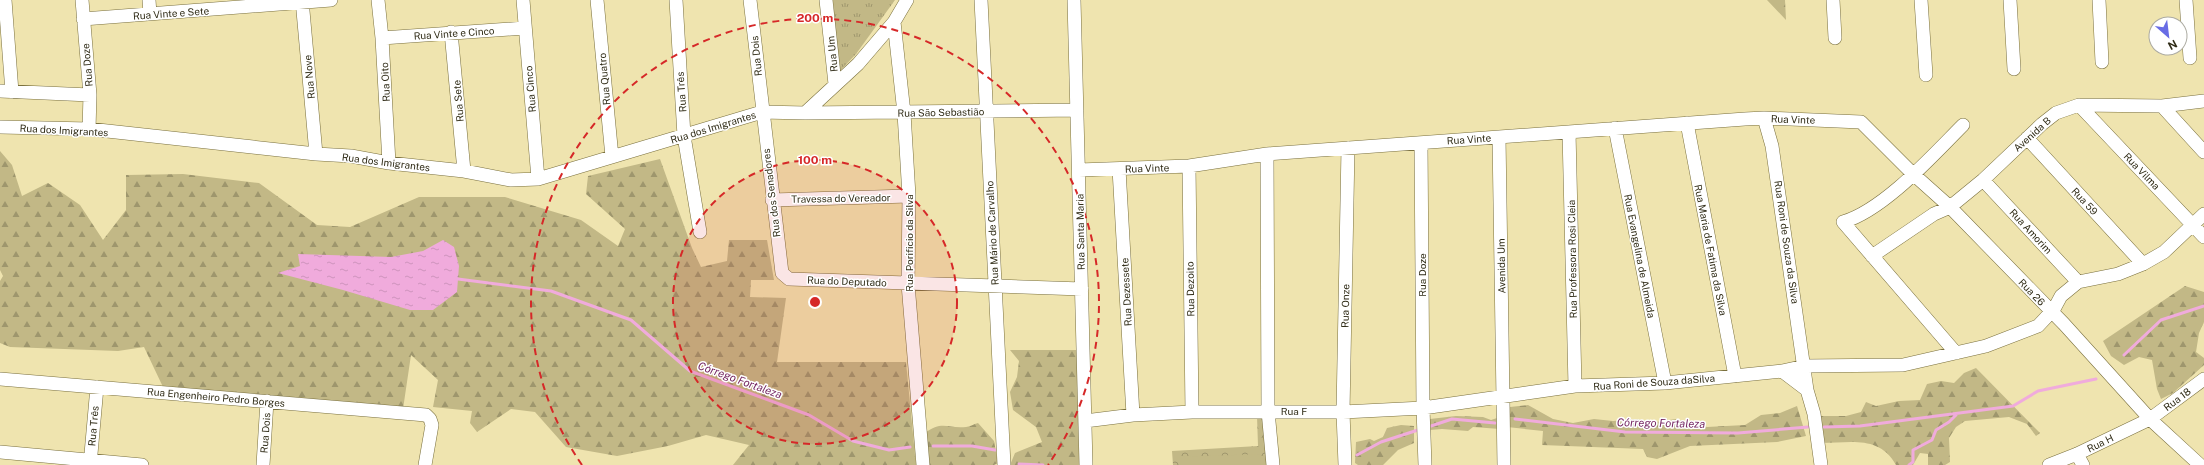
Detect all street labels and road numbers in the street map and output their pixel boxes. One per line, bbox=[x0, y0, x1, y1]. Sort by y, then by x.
street label: Rua Vinte e Sete bbox=[133, 4, 210, 22]
street label: Rua Vinte e Cinco bbox=[413, 24, 495, 42]
street label: Rua Dois bbox=[748, 35, 764, 77]
street label: Rua Um bbox=[824, 35, 840, 73]
street label: Rua Doze bbox=[79, 43, 95, 87]
street label: Rua Quatro bbox=[596, 52, 612, 106]
street label: Rua Nove bbox=[301, 54, 317, 99]
street label: Rua Oito bbox=[378, 62, 392, 102]
street label: Rua Cinco bbox=[522, 65, 538, 113]
street label: Rua Três bbox=[674, 71, 688, 113]
street label: Rua Sete bbox=[450, 79, 466, 122]
street label: Rua São Sebastião bbox=[897, 105, 985, 119]
street label: Rua dos Imigrantes bbox=[669, 108, 757, 146]
street label: Rua Vinte bbox=[1771, 112, 1816, 126]
street label: Avenida B bbox=[2011, 114, 2053, 154]
street label: Rua dos Imigrantes bbox=[19, 122, 109, 138]
street label: Rua Vinte bbox=[1446, 131, 1492, 147]
street label: Rua dos Senadores bbox=[760, 148, 782, 238]
street label: Rua Vilma bbox=[2121, 150, 2163, 192]
street label: Rua dos Imigrantes bbox=[341, 151, 431, 173]
street label: Rua Vinte bbox=[1125, 161, 1170, 175]
street label: Rua Mário de Carvalho bbox=[983, 180, 1001, 285]
street label: Rua Roni de Souza da Silva bbox=[1772, 180, 1802, 304]
street label: Rua Maria de Fatima da Silva bbox=[1692, 183, 1730, 317]
street label: Rua 59 bbox=[2069, 185, 2101, 217]
street label: Travessa do Vereador bbox=[791, 191, 891, 205]
street label: Rua Evangelina de Almeida bbox=[1622, 193, 1658, 319]
street label: Rua Porificio da Silva bbox=[903, 194, 915, 292]
street label: Rua Santa Maria bbox=[1073, 194, 1087, 270]
street label: Rua Professora Rosi Cleia bbox=[1565, 200, 1579, 318]
street label: Rua Amorim bbox=[2007, 206, 2055, 256]
street label: Avenida Um bbox=[1495, 238, 1507, 294]
street label: Rua Doze bbox=[1416, 253, 1428, 297]
street label: Rua Dezessete bbox=[1118, 257, 1134, 326]
street label: Rua Dezoito bbox=[1184, 261, 1196, 317]
street label: Rua do Deputado bbox=[807, 274, 887, 288]
street label: Rua 26 bbox=[2016, 276, 2048, 308]
street label: Rua Onze bbox=[1339, 284, 1351, 328]
street label: Rua Roni de Souza daSilva bbox=[1593, 372, 1715, 392]
street label: Rua Engenheiro Pedro Borges bbox=[147, 385, 285, 409]
street label: Rua 18 bbox=[2161, 385, 2193, 413]
street label: Rua Três bbox=[85, 405, 101, 447]
street label: Rua F bbox=[1281, 405, 1307, 417]
street label: Rua Dois bbox=[258, 412, 272, 454]
street label: Rua H bbox=[2085, 431, 2115, 455]

